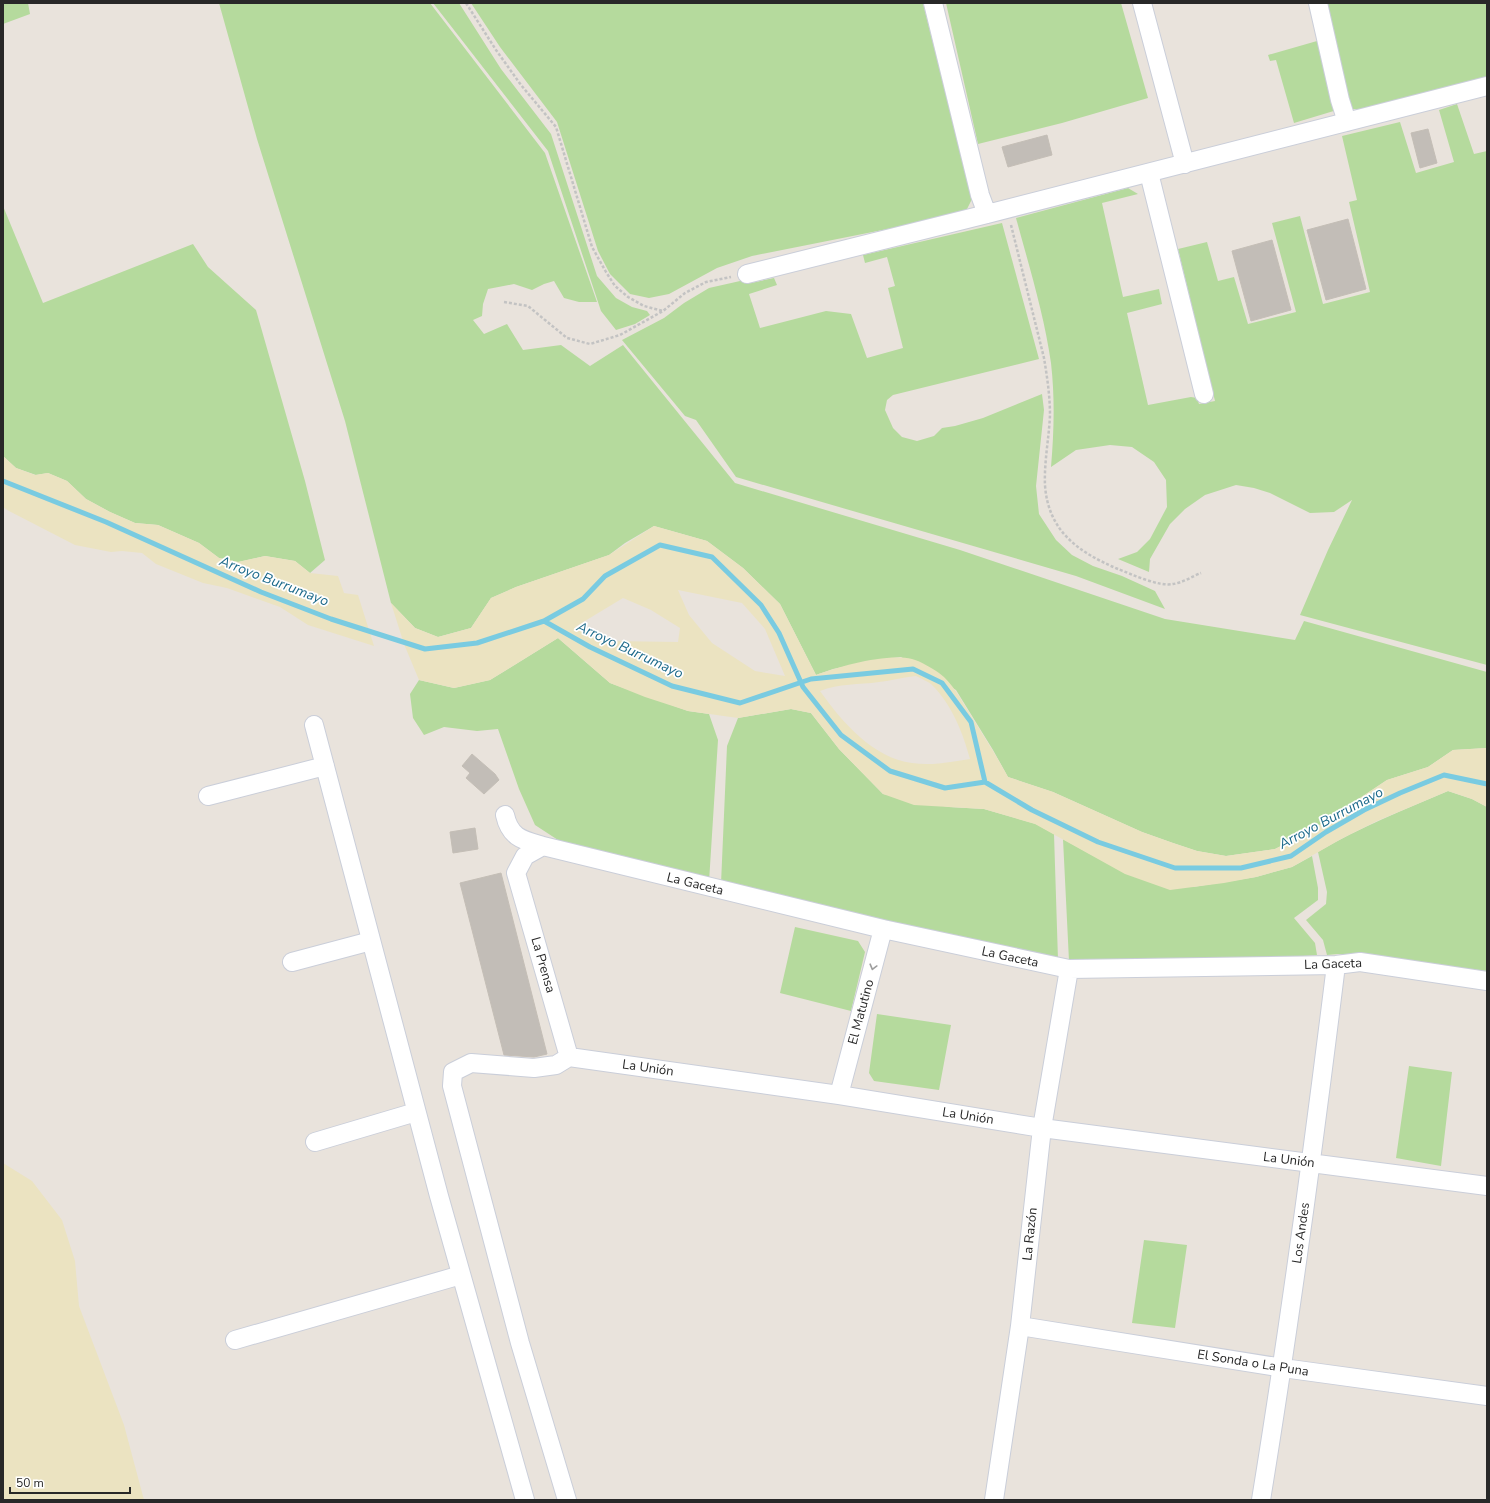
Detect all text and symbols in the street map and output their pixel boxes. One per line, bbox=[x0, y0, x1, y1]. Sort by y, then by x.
water label: Arroyo Burrumayo bbox=[216, 551, 332, 611]
water label: Arroyo Burrumayo bbox=[573, 617, 687, 683]
water label: Arroyo Burrumayo bbox=[1275, 782, 1387, 854]
street label: La Gaceta bbox=[665, 868, 725, 900]
street label: La Prensa bbox=[526, 935, 560, 995]
street label: La Gaceta bbox=[980, 942, 1040, 972]
street label: La Gaceta bbox=[1304, 954, 1362, 974]
one-way arrow bbox=[869, 963, 878, 970]
street label: El Matutino bbox=[844, 977, 878, 1047]
street label: La Unión bbox=[621, 1055, 675, 1081]
street label: La Unión bbox=[941, 1103, 995, 1129]
street label: La Unión bbox=[1262, 1148, 1316, 1172]
street label: Los Andes bbox=[1288, 1201, 1314, 1265]
street label: La Razón bbox=[1018, 1207, 1042, 1261]
street label: El Sonda o La Puna bbox=[1196, 1345, 1310, 1381]
scale bar bbox=[10, 1469, 130, 1495]
text: 50 m bbox=[16, 1475, 44, 1491]

